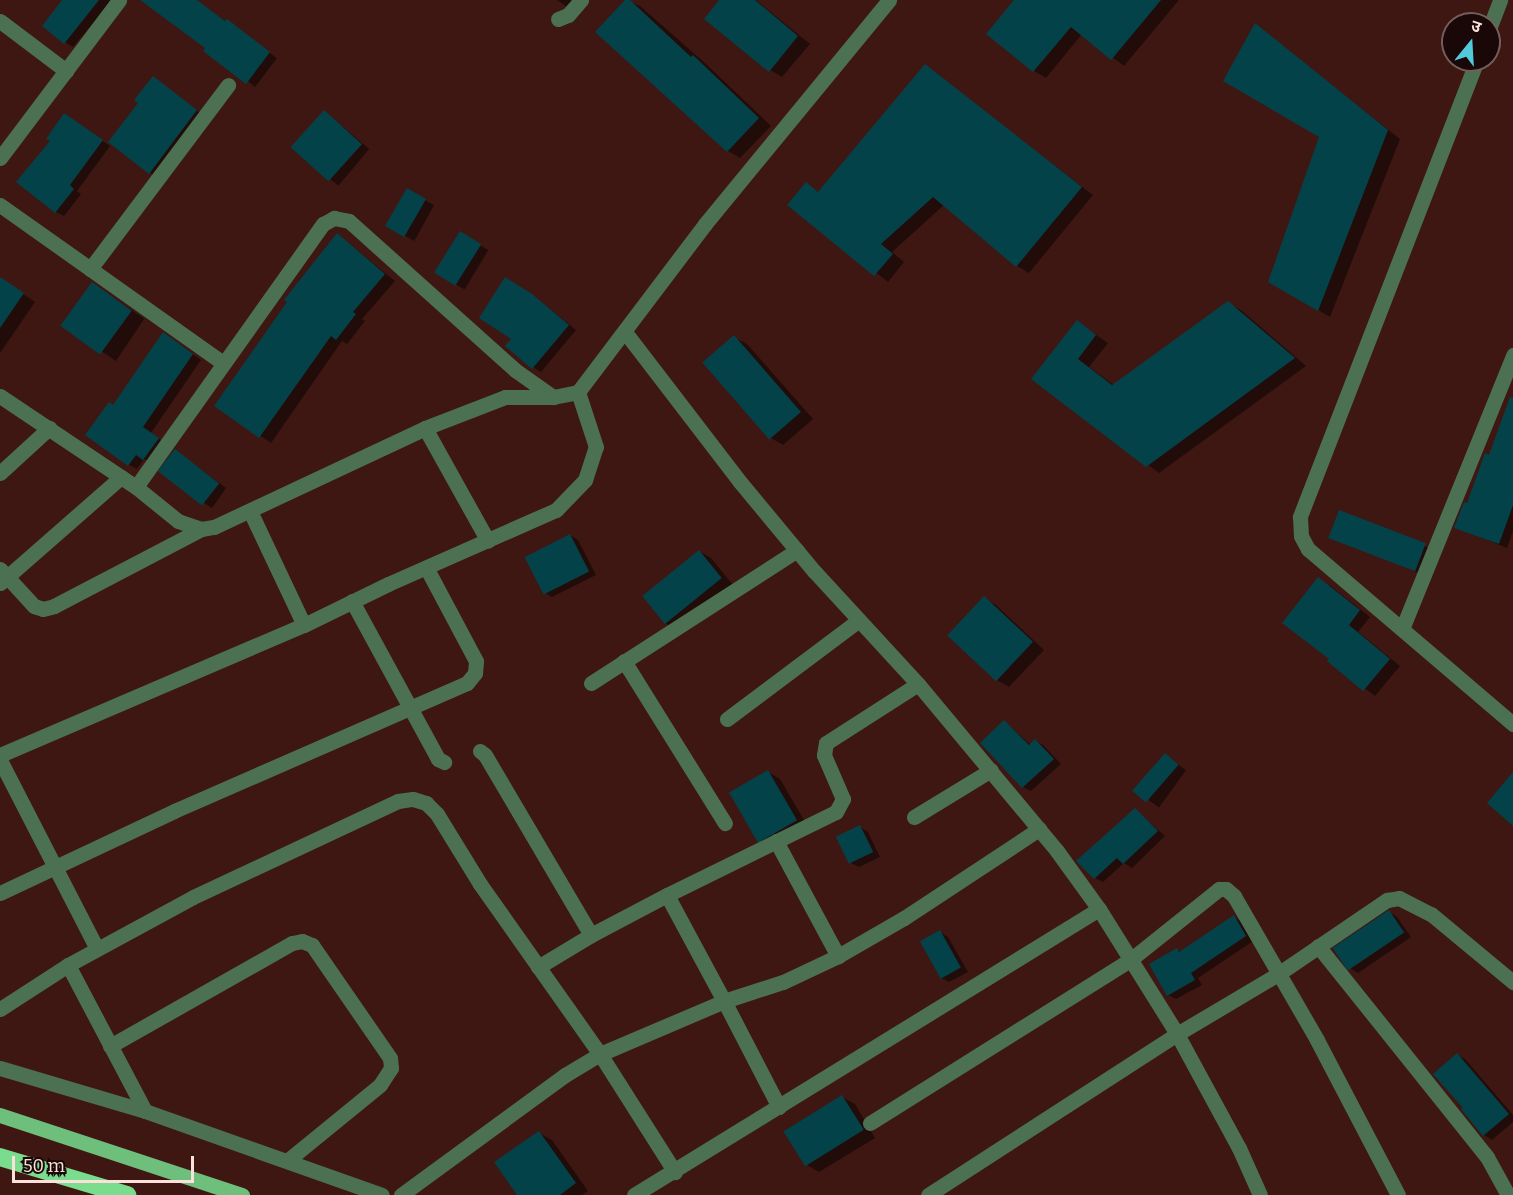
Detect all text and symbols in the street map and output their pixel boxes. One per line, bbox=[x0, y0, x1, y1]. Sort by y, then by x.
north arrow bbox=[1441, 12, 1501, 72]
text: उ bbox=[1469, 16, 1483, 37]
scale bar bbox=[15, 1144, 196, 1182]
text: 50 m bbox=[23, 1155, 65, 1177]

